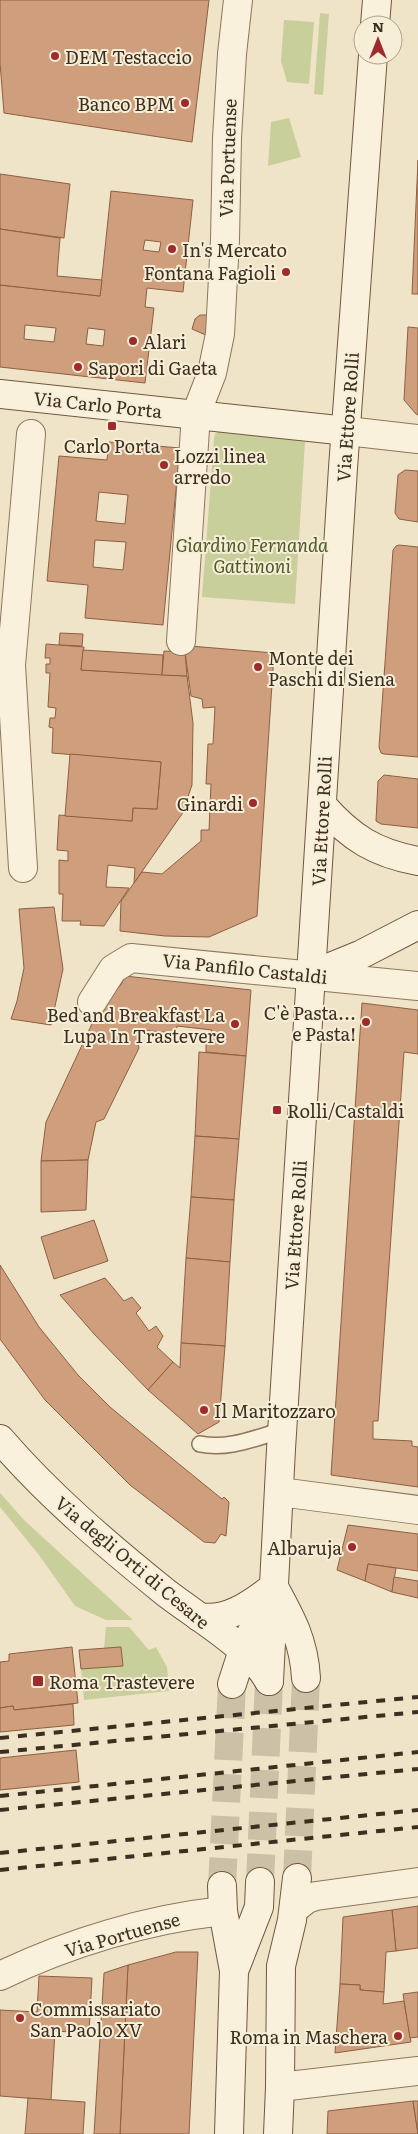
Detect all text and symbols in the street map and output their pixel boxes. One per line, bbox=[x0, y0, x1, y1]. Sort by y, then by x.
north arrow bbox=[353, 15, 403, 65]
text: N bbox=[372, 16, 384, 36]
place label: DEM Testaccio bbox=[65, 43, 192, 70]
marker: DEM Testaccio bbox=[49, 50, 61, 62]
place label: Banco BPM bbox=[78, 90, 175, 117]
marker: Banco BPM bbox=[179, 97, 191, 109]
street label: Via Portuense bbox=[211, 98, 243, 218]
place label: In's Mercato bbox=[182, 236, 287, 263]
marker: In's Mercato bbox=[166, 243, 178, 255]
place label: Fontana Fagioli bbox=[144, 259, 276, 286]
marker: Fontana Fagioli bbox=[280, 266, 292, 278]
place label: Alari bbox=[143, 328, 186, 355]
marker: Alari bbox=[127, 335, 139, 347]
street label: Via Ettore Rolli bbox=[329, 351, 365, 483]
place label: Sapori di Gaeta bbox=[88, 354, 218, 381]
marker: Sapori di Gaeta bbox=[72, 361, 84, 373]
street label: Via Carlo Porta bbox=[32, 384, 164, 424]
marker: Carlo Porta bbox=[106, 420, 118, 432]
place label: Carlo Porta bbox=[64, 432, 161, 459]
place label: Lozzi linea arredo bbox=[174, 442, 266, 490]
marker: Lozzi linea arredo bbox=[158, 459, 170, 471]
park label: Giardino Fernanda Gattinoni bbox=[176, 531, 329, 579]
place label: Monte dei Paschi di Siena bbox=[268, 644, 395, 692]
marker: Monte dei Paschi di Siena bbox=[252, 661, 264, 673]
street label: Via Ettore Rolli bbox=[304, 755, 338, 887]
place label: Ginardi bbox=[177, 790, 243, 817]
marker: Ginardi bbox=[247, 797, 259, 809]
street label: Via Panfilo Castaldi bbox=[161, 946, 329, 990]
place label: C'è Pasta... e Pasta! bbox=[264, 999, 356, 1047]
place label: Bed and Breakfast La Lupa In Trastevere bbox=[47, 1001, 225, 1049]
marker: C'è Pasta... e Pasta! bbox=[360, 1016, 372, 1028]
marker: Bed and Breakfast La Lupa In Trastevere bbox=[229, 1018, 241, 1030]
place label: Rolli/Castaldi bbox=[287, 1097, 404, 1124]
marker: Rolli/Castaldi bbox=[271, 1104, 283, 1116]
street label: Via Ettore Rolli bbox=[277, 1159, 313, 1291]
place label: Il Maritozzaro bbox=[214, 1397, 336, 1424]
marker: Il Maritozzaro bbox=[198, 1404, 210, 1416]
street label: Via degli Orti di Cesare bbox=[50, 1489, 216, 1635]
place label: Albaruja bbox=[267, 1534, 342, 1561]
marker: Albaruja bbox=[346, 1541, 358, 1553]
place label: Roma Trastevere bbox=[49, 1668, 195, 1695]
marker: Roma Trastevere bbox=[31, 1674, 45, 1688]
street label: Via Portuense bbox=[61, 1905, 183, 1963]
place label: Commissariato San Paolo XV bbox=[30, 1995, 161, 2043]
marker: Commissariato San Paolo XV bbox=[14, 2012, 26, 2024]
place label: Roma in Maschera bbox=[229, 2023, 388, 2050]
marker: Roma in Maschera bbox=[392, 2030, 404, 2042]

